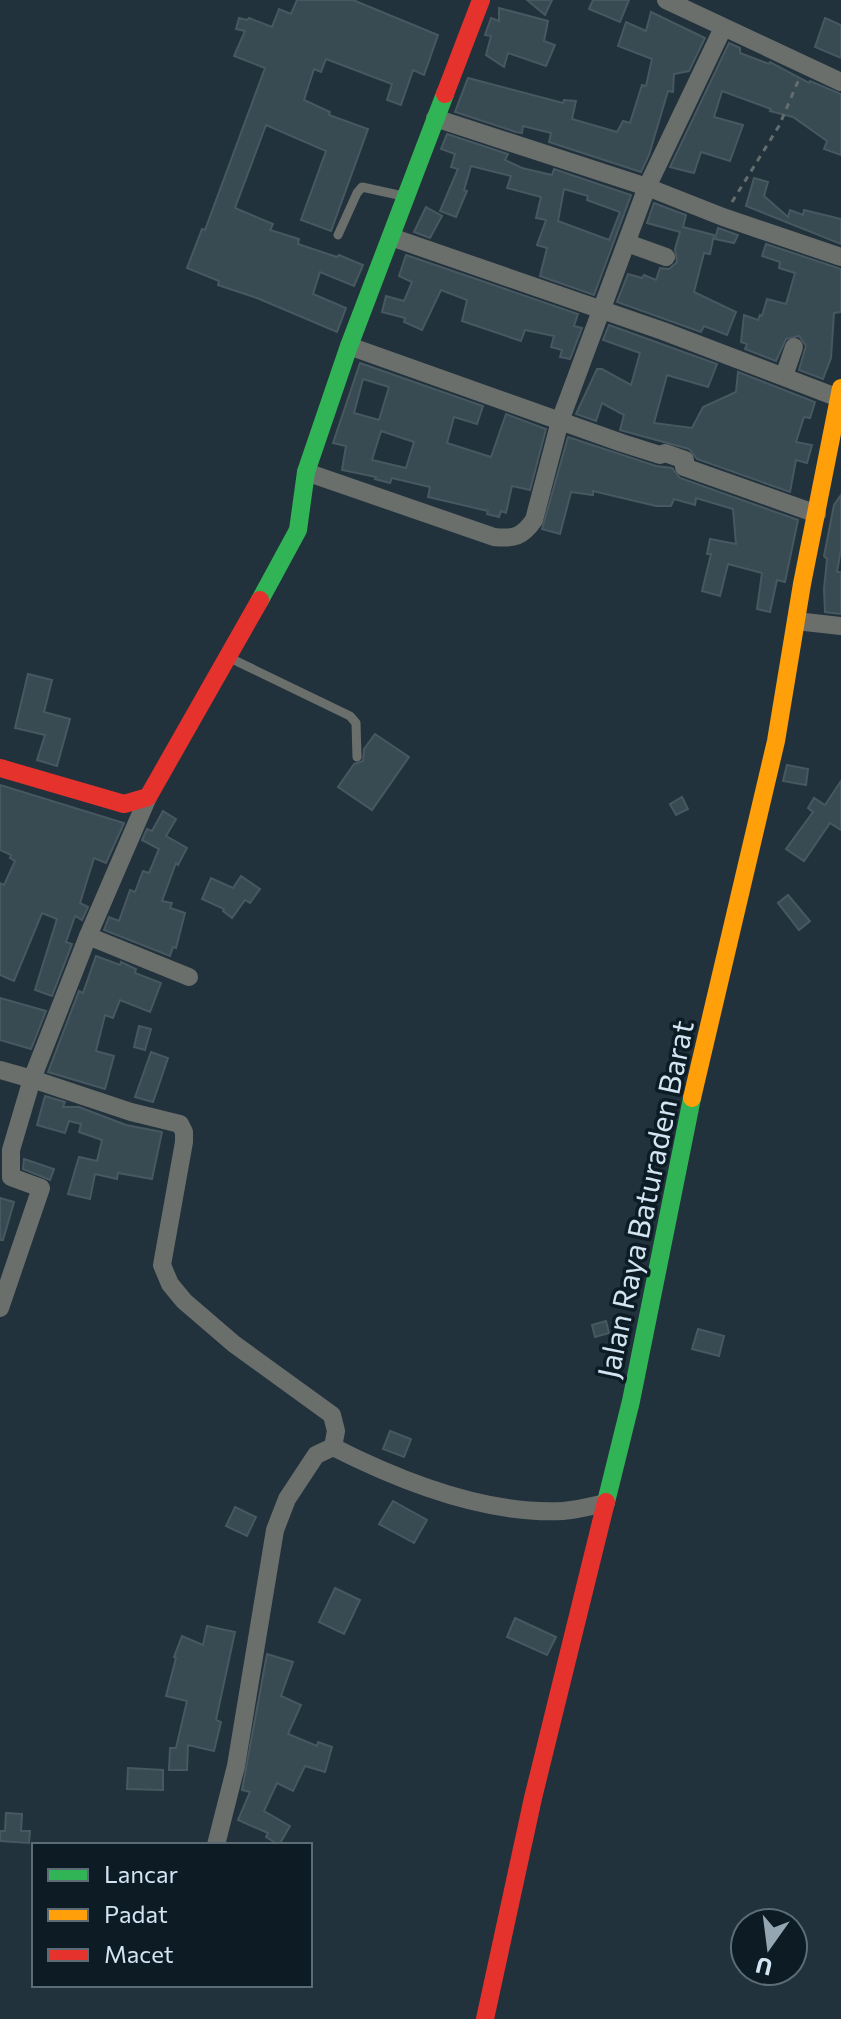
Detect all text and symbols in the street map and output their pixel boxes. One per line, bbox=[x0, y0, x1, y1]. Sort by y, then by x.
street label: Jalan Raya Baturaden Barat bbox=[588, 1017, 700, 1381]
legend bbox=[32, 1843, 312, 1987]
text: Lancar bbox=[104, 1859, 178, 1888]
text: Padat bbox=[104, 1899, 168, 1928]
north arrow bbox=[729, 1907, 809, 1987]
text: Macet bbox=[104, 1939, 174, 1968]
text: U bbox=[753, 1952, 775, 1982]

